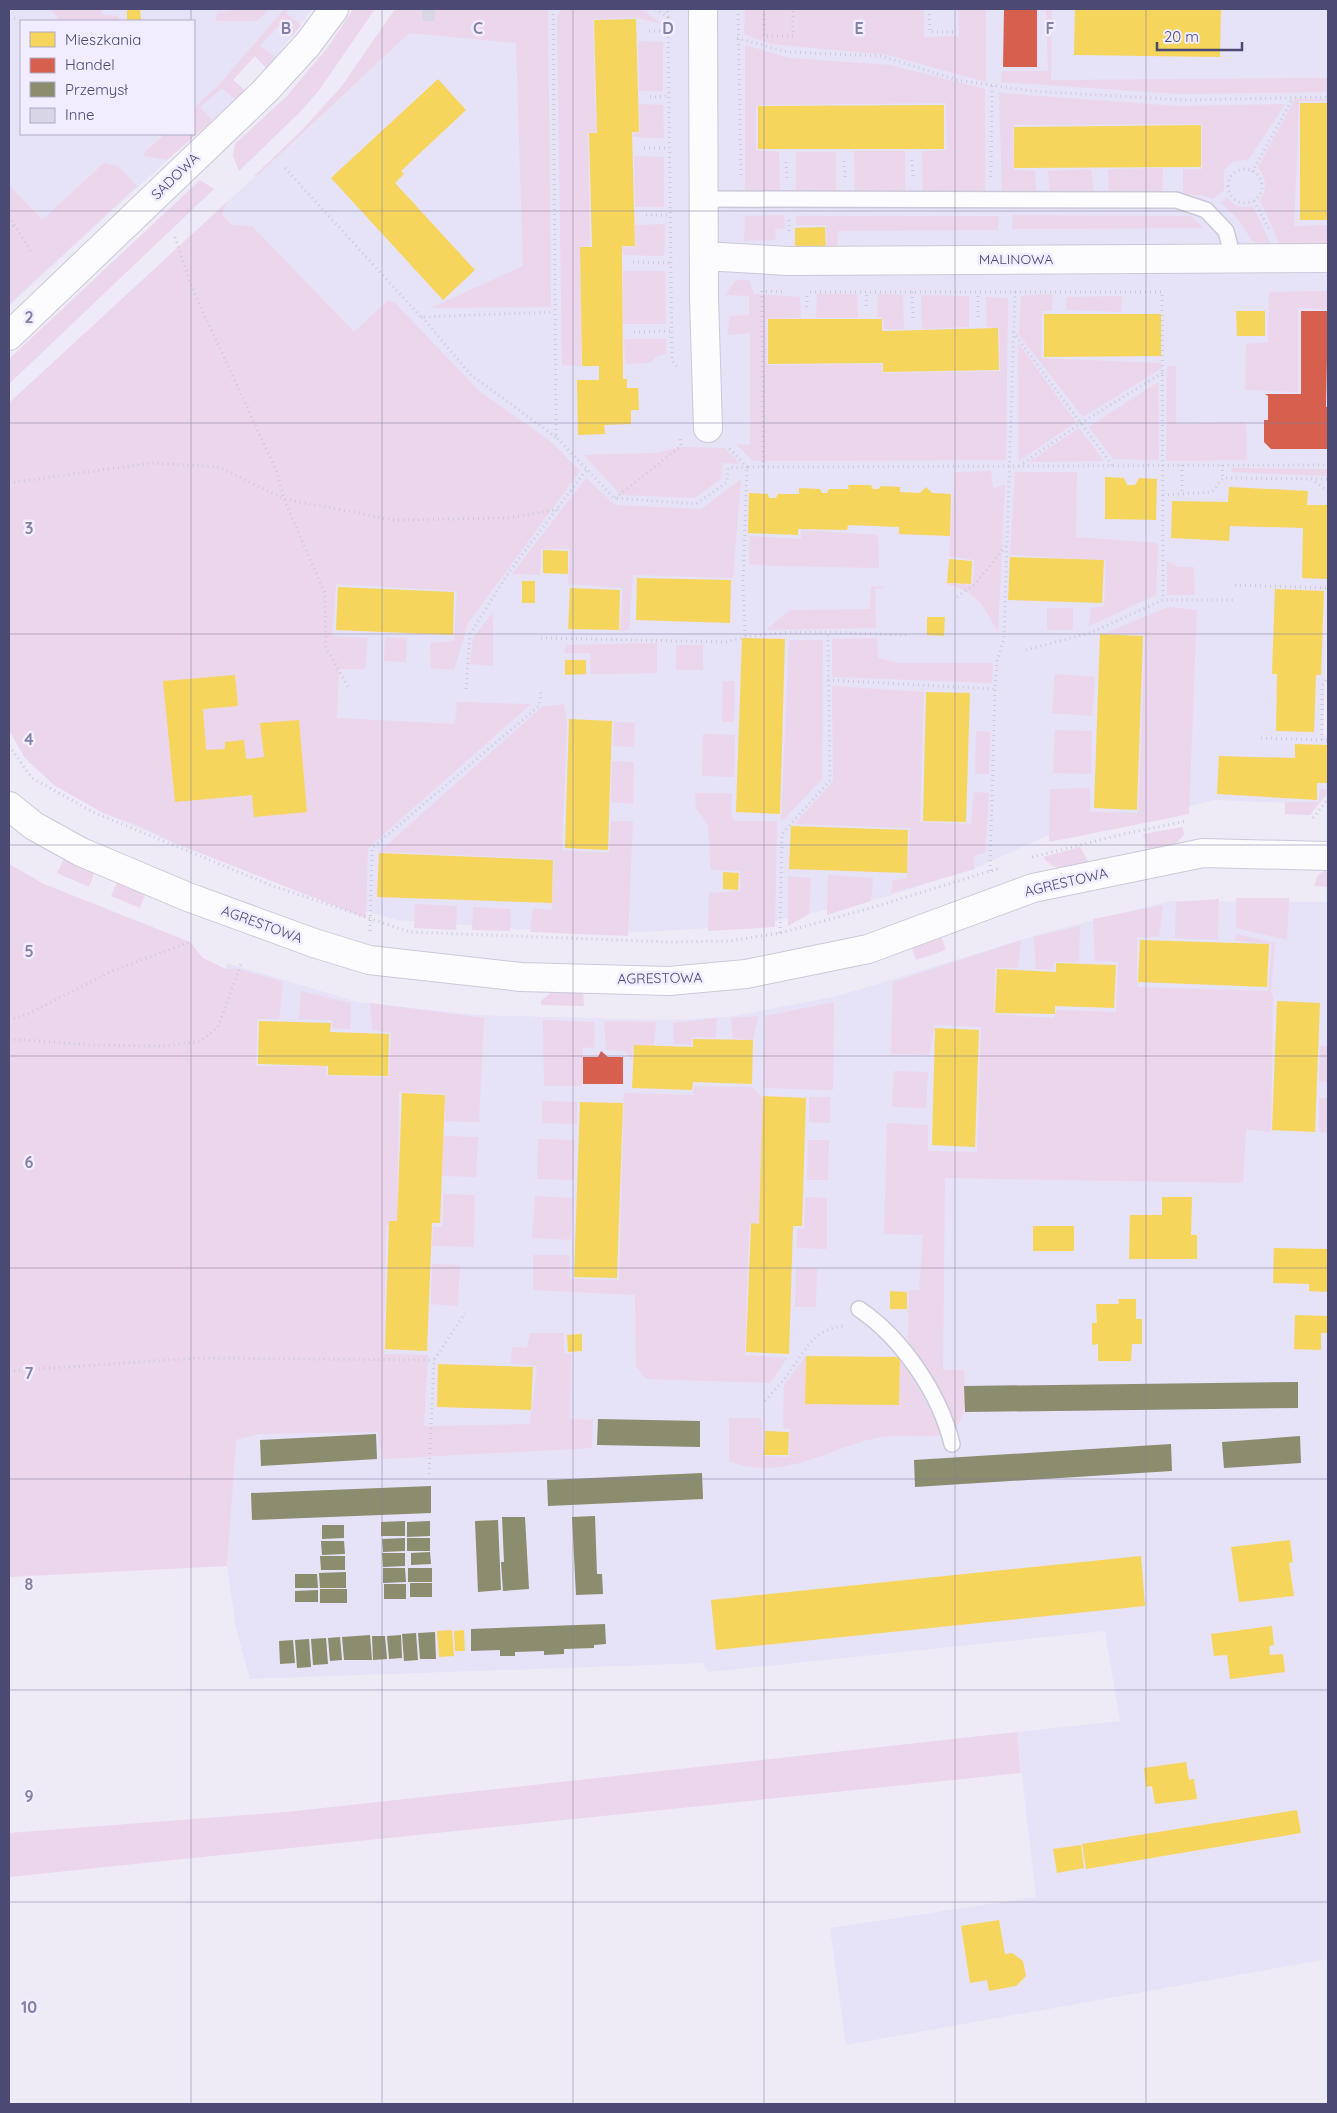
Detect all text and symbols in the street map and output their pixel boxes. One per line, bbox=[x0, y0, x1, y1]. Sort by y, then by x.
text: B bbox=[281, 18, 291, 38]
text: C bbox=[473, 18, 483, 38]
text: D bbox=[662, 18, 674, 38]
text: E bbox=[854, 18, 864, 38]
text: F bbox=[1046, 18, 1055, 38]
legend bbox=[20, 20, 195, 135]
scale bar bbox=[1157, 20, 1242, 52]
text: 20 m bbox=[1164, 27, 1199, 46]
text: Mieszkania bbox=[65, 30, 141, 49]
text: Handel bbox=[65, 55, 115, 74]
text: Przemysł bbox=[65, 80, 128, 99]
text: Inne bbox=[65, 105, 95, 124]
street label: SADOWA bbox=[147, 149, 203, 203]
street label: MALINOWA bbox=[979, 250, 1053, 268]
text: 2 bbox=[24, 307, 34, 327]
text: 3 bbox=[25, 518, 33, 538]
text: 4 bbox=[24, 729, 34, 749]
street label: AGRESTOWA bbox=[1023, 864, 1109, 900]
street label: AGRESTOWA bbox=[219, 901, 305, 947]
text: 5 bbox=[24, 941, 34, 961]
street label: AGRESTOWA bbox=[617, 968, 703, 988]
text: 6 bbox=[25, 1152, 34, 1172]
text: 7 bbox=[25, 1363, 34, 1383]
text: 8 bbox=[25, 1574, 34, 1594]
text: 9 bbox=[24, 1786, 34, 1806]
text: 10 bbox=[21, 1997, 37, 2017]

